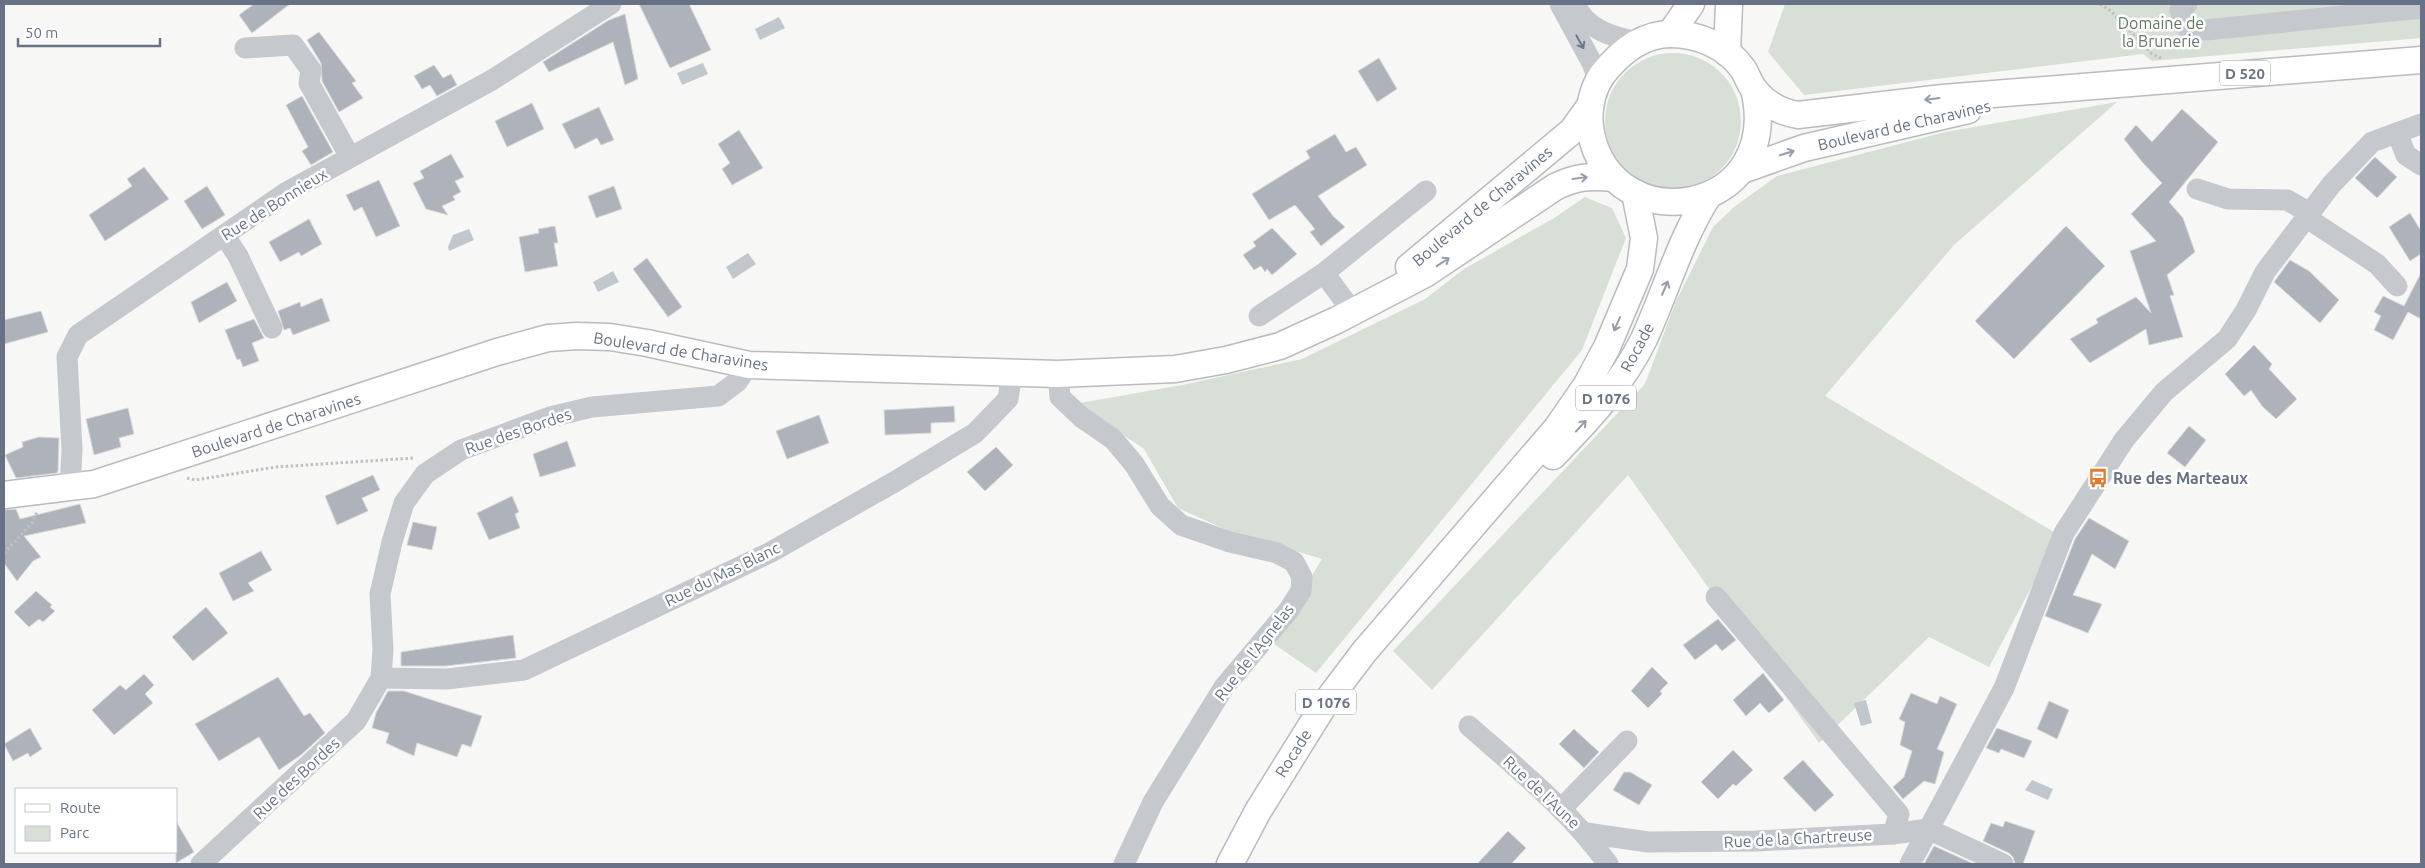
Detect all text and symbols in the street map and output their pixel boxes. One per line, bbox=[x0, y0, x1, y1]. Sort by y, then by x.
park label: Domaine de la Brunerie bbox=[2118, 14, 2204, 50]
scale bar bbox=[18, 15, 160, 47]
text: 50 m bbox=[25, 24, 58, 41]
one-way arrow bbox=[1576, 34, 1586, 48]
road number: D 520 bbox=[2220, 60, 2270, 86]
one-way arrow bbox=[1925, 94, 1941, 104]
street label: Boulevard de Charavines bbox=[1816, 96, 1992, 154]
street label: Boulevard de Charavines bbox=[1409, 142, 1555, 270]
one-way arrow bbox=[1779, 148, 1795, 158]
street label: Rue de Bonnieux bbox=[218, 164, 330, 244]
one-way arrow bbox=[1572, 172, 1588, 182]
one-way arrow bbox=[1435, 257, 1449, 267]
one-way arrow bbox=[1661, 281, 1670, 296]
one-way arrow bbox=[1612, 316, 1622, 331]
street label: Rocade bbox=[1617, 319, 1657, 375]
street label: Boulevard de Charavines bbox=[592, 328, 770, 374]
road number: D 1076 bbox=[1576, 386, 1636, 410]
street label: Boulevard de Charavines bbox=[189, 389, 363, 461]
street label: Rue des Bordes bbox=[463, 404, 574, 458]
one-way arrow bbox=[1575, 420, 1587, 433]
bus stop icon: Rue des Marteaux bbox=[2087, 467, 2109, 489]
place label: Rue des Marteaux bbox=[2113, 469, 2248, 487]
street label: Rue du Mas Blanc bbox=[662, 538, 783, 610]
street label: Rue de l'Agnelas bbox=[1211, 600, 1297, 704]
road number: D 1076 bbox=[1296, 690, 1356, 714]
street label: Rocade bbox=[1271, 726, 1315, 780]
street label: Rue des Bordes bbox=[249, 733, 343, 822]
street label: Rue de l'Aune bbox=[1500, 752, 1584, 832]
legend bbox=[15, 788, 178, 853]
text: Route bbox=[60, 799, 101, 816]
text: Parc bbox=[60, 824, 89, 841]
street label: Rue de la Chartreuse bbox=[1723, 825, 1873, 851]

